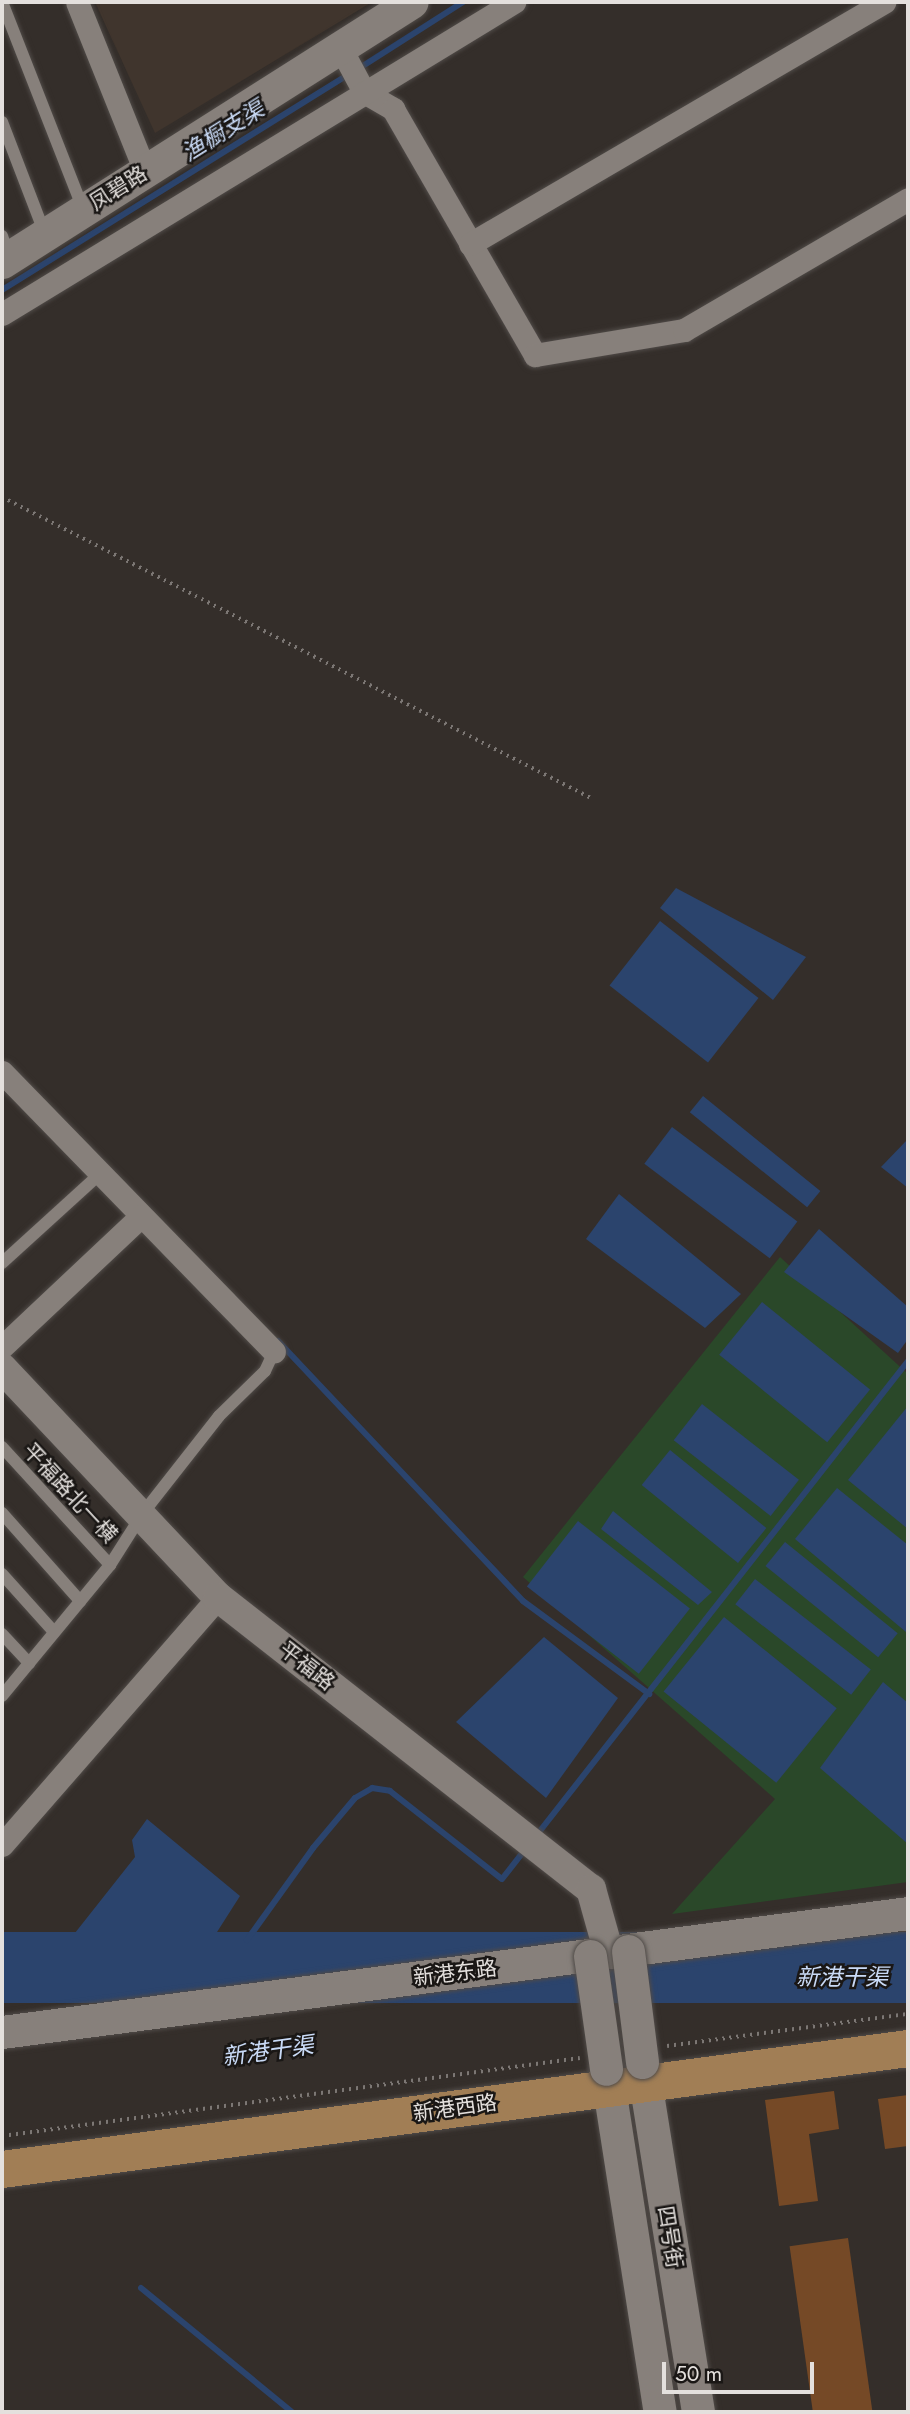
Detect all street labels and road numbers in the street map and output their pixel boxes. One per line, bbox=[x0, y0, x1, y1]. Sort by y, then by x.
street label: 凤碧路 bbox=[85, 161, 151, 215]
street label: 平福路北一横 bbox=[18, 1438, 122, 1548]
street label: 平福路 bbox=[274, 1637, 340, 1695]
street label: 新港东路 bbox=[412, 1955, 498, 1991]
street label: 新港西路 bbox=[412, 2090, 498, 2126]
street label: 四号街 bbox=[653, 2204, 687, 2270]

